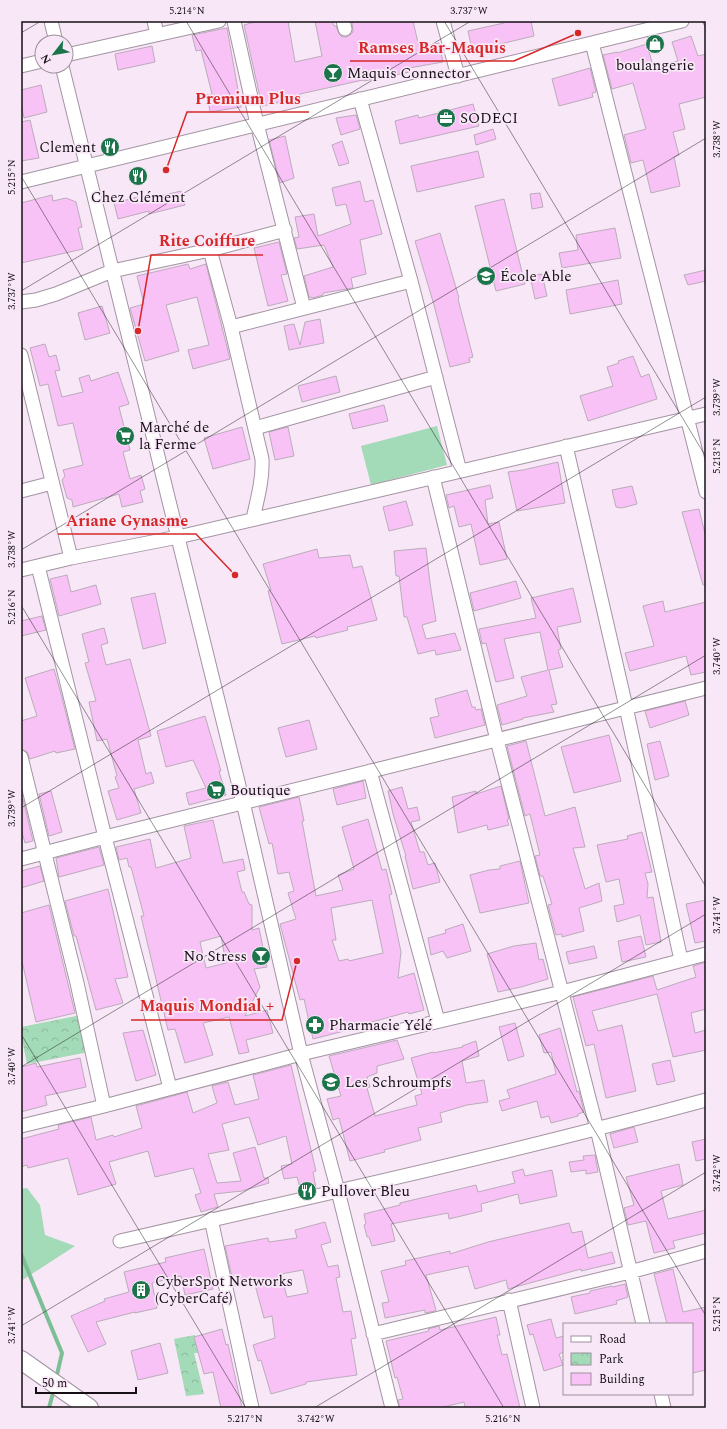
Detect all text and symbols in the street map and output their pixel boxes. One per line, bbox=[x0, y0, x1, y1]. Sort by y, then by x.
text: 5.214°N bbox=[169, 3, 205, 19]
text: 3.737°W bbox=[450, 3, 488, 19]
callout: Ramses Bar-Maquis bbox=[350, 33, 514, 61]
shop icon: boulangerie bbox=[644, 33, 666, 55]
north arrow bbox=[34, 34, 74, 74]
text: Ramses Bar-Maquis bbox=[358, 36, 506, 60]
text: N bbox=[36, 51, 55, 67]
place label: boulangerie bbox=[616, 54, 694, 77]
bar icon: Maquis Connector bbox=[322, 62, 344, 84]
place label: Maquis Connector bbox=[347, 62, 471, 85]
callout: Premium Plus bbox=[187, 84, 309, 112]
text: Premium Plus bbox=[195, 87, 301, 111]
office icon: SODECI bbox=[435, 107, 457, 129]
place label: SODECI bbox=[460, 107, 518, 130]
text: 3.738°W bbox=[709, 120, 725, 158]
place label: Clement bbox=[39, 136, 96, 159]
restaurant icon: Clement bbox=[99, 136, 121, 158]
text: 5.215°N bbox=[4, 159, 20, 195]
restaurant icon: Chez Clément bbox=[127, 165, 149, 187]
place label: Chez Clément bbox=[91, 186, 185, 209]
callout: Rite Coiffure bbox=[151, 227, 263, 255]
text: Rite Coiffure bbox=[159, 229, 255, 253]
school or university icon: École Able bbox=[475, 265, 497, 287]
place label: École Able bbox=[500, 265, 572, 288]
text: 3.737°W bbox=[4, 272, 20, 310]
text: 3.739°W bbox=[709, 378, 725, 416]
place label: Marché de la Ferme bbox=[139, 416, 209, 456]
supermarket icon: Marché de la Ferme bbox=[114, 425, 136, 447]
text: 5.213°N bbox=[709, 438, 725, 474]
callout: Ariane Gynasme bbox=[58, 506, 196, 534]
text: Ariane Gynasme bbox=[66, 509, 188, 533]
text: 3.738°W bbox=[4, 530, 20, 568]
text: 5.216°N bbox=[4, 589, 20, 625]
text: 3.740°W bbox=[709, 637, 725, 675]
supermarket icon: Boutique bbox=[205, 779, 227, 801]
place label: Boutique bbox=[230, 779, 291, 802]
text: 3.739°W bbox=[4, 789, 20, 827]
text: 3.741°W bbox=[709, 896, 725, 934]
place label: No Stress bbox=[184, 945, 247, 968]
bar icon: No Stress bbox=[250, 945, 272, 967]
callout: Maquis Mondial + bbox=[131, 992, 282, 1020]
text: Maquis Mondial + bbox=[140, 994, 274, 1018]
pharmacy icon: Pharmacie Yélé bbox=[304, 1014, 326, 1036]
place label: Pharmacie Yélé bbox=[329, 1014, 432, 1037]
text: 3.740°W bbox=[4, 1047, 20, 1085]
school or university icon: Les Schroumpfs bbox=[320, 1071, 342, 1093]
place label: Les Schroumpfs bbox=[345, 1071, 452, 1094]
text: 3.742°W bbox=[709, 1154, 725, 1192]
restaurant icon: Pullover Bleu bbox=[296, 1180, 318, 1202]
place label: Pullover Bleu bbox=[321, 1180, 410, 1203]
place label: CyberSpot Networks (CyberCafé) bbox=[155, 1270, 293, 1310]
building icon: CyberSpot Networks (CyberCafé) bbox=[130, 1279, 152, 1301]
text: 5.215°N bbox=[709, 1296, 725, 1332]
text: 3.741°W bbox=[4, 1306, 20, 1344]
legend bbox=[563, 1323, 693, 1395]
text: Road bbox=[599, 1330, 626, 1349]
text: Park bbox=[599, 1350, 624, 1369]
scale bar bbox=[36, 1369, 136, 1395]
text: Building bbox=[599, 1370, 645, 1389]
text: 50 m bbox=[42, 1374, 67, 1393]
text: 5.217°N bbox=[227, 1411, 263, 1427]
text: 3.742°W bbox=[297, 1411, 335, 1427]
text: 5.216°N bbox=[485, 1411, 521, 1427]

